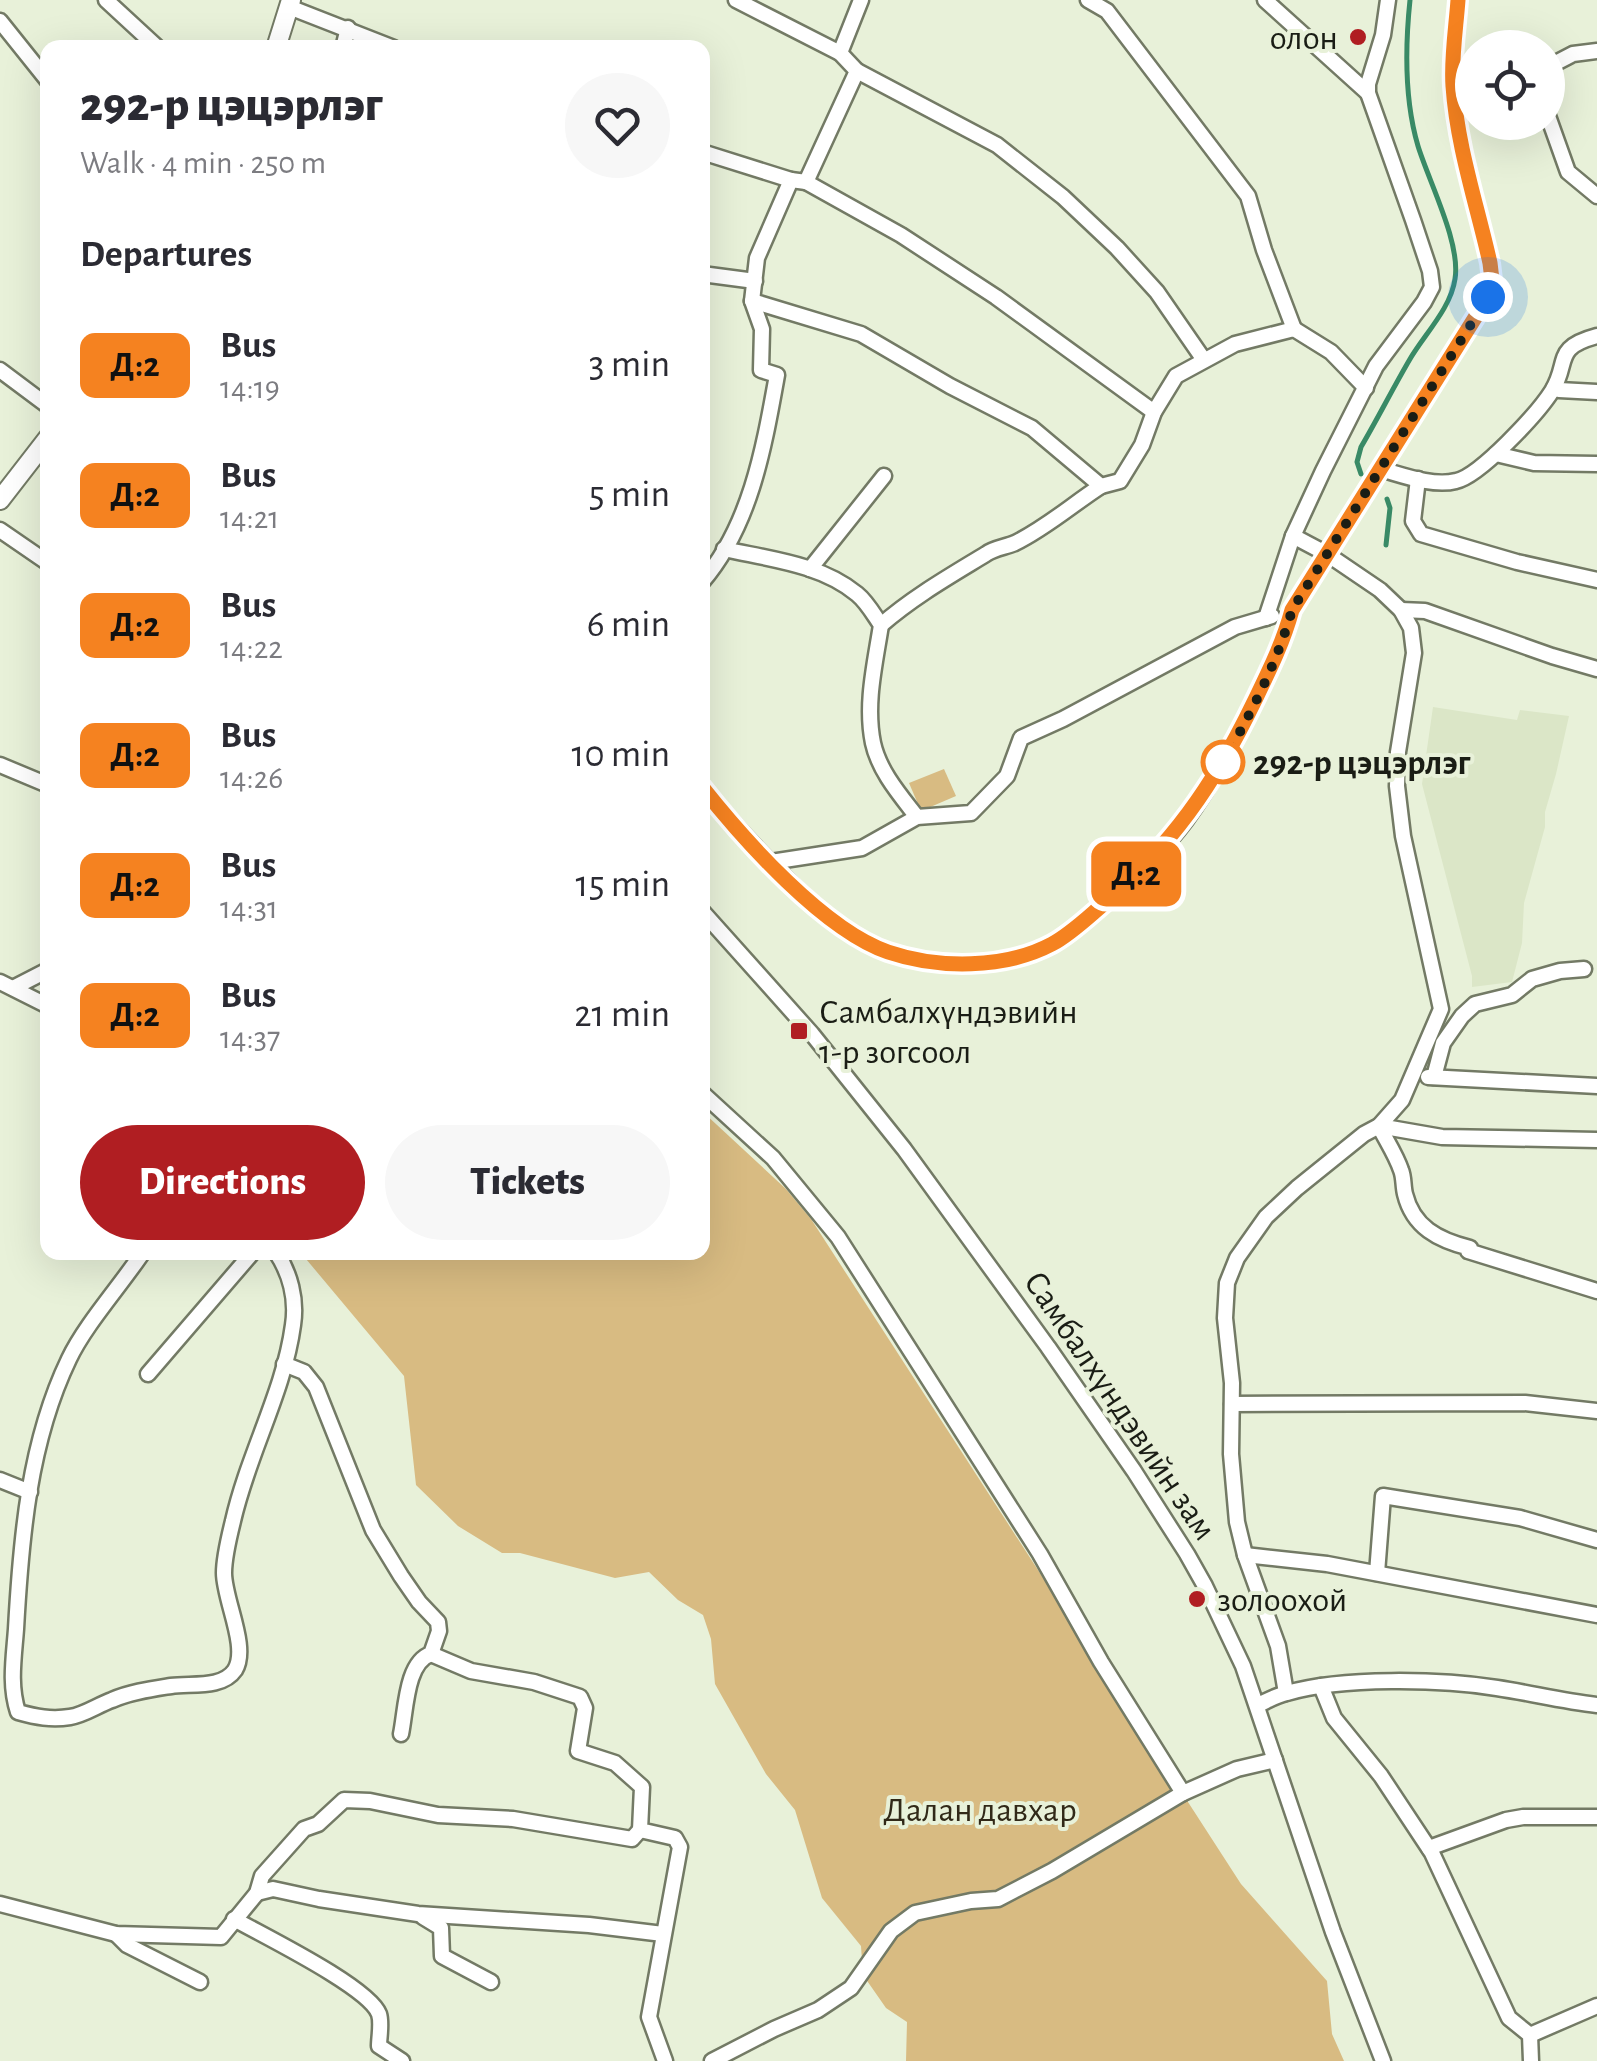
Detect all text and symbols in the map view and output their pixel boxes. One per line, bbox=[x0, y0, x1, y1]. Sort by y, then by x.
place label: олон bbox=[1270, 21, 1338, 56]
marker: олон bbox=[1347, 26, 1369, 48]
map controls bbox=[1455, 30, 1565, 140]
button: locate bbox=[1455, 30, 1565, 140]
button: heart bbox=[565, 73, 670, 178]
text: 292-р цэцэрлэг bbox=[80, 82, 383, 130]
text: Walk · 4 min · 250 m bbox=[80, 147, 326, 179]
text: Departures bbox=[80, 236, 252, 274]
your location bbox=[1463, 272, 1513, 322]
text: Bus bbox=[220, 327, 276, 365]
text: 3 min bbox=[589, 346, 670, 384]
text: Д:2 bbox=[110, 348, 160, 383]
text: 14:19 bbox=[220, 372, 280, 404]
text: Bus bbox=[220, 457, 276, 495]
text: 5 min bbox=[589, 476, 670, 514]
text: Д:2 bbox=[110, 478, 160, 513]
text: 14:21 bbox=[220, 502, 279, 534]
text: Bus bbox=[220, 587, 276, 625]
text: 6 min bbox=[587, 606, 670, 644]
text: Д:2 bbox=[110, 608, 160, 643]
text: 14:22 bbox=[220, 632, 283, 664]
text: Bus bbox=[220, 717, 276, 755]
text: 10 min bbox=[571, 736, 670, 774]
text: Д:2 bbox=[110, 738, 160, 773]
marker: 292-р цэцэрлэг bbox=[1202, 741, 1244, 783]
place label: 292-р цэцэрлэг bbox=[1253, 746, 1471, 781]
text: 14:26 bbox=[220, 762, 283, 794]
line badge: Д:2 bbox=[1078, 842, 1194, 906]
text: Bus bbox=[220, 847, 276, 885]
text: Д:2 bbox=[1111, 857, 1161, 892]
text: 15 min bbox=[576, 866, 670, 904]
text: Д:2 bbox=[110, 868, 160, 903]
text: 14:31 bbox=[220, 892, 278, 924]
text: Bus bbox=[220, 977, 276, 1015]
place label: Самбалхүндэвийн 1-р зогсоол bbox=[819, 995, 1078, 1070]
text: 21 min bbox=[574, 996, 670, 1034]
text: Д:2 bbox=[110, 998, 160, 1033]
marker: Самбалхүндэвийн 1-р зогсоол bbox=[788, 1020, 810, 1042]
text: 14:37 bbox=[220, 1022, 280, 1054]
button: Directions bbox=[80, 1125, 365, 1240]
button: Tickets bbox=[385, 1125, 670, 1240]
street label: Самбалхүндэвийн зам bbox=[1017, 1265, 1223, 1546]
place label: золоохой bbox=[1217, 1583, 1347, 1618]
marker: золоохой bbox=[1186, 1588, 1208, 1610]
park label: Далан давхар bbox=[883, 1793, 1077, 1828]

